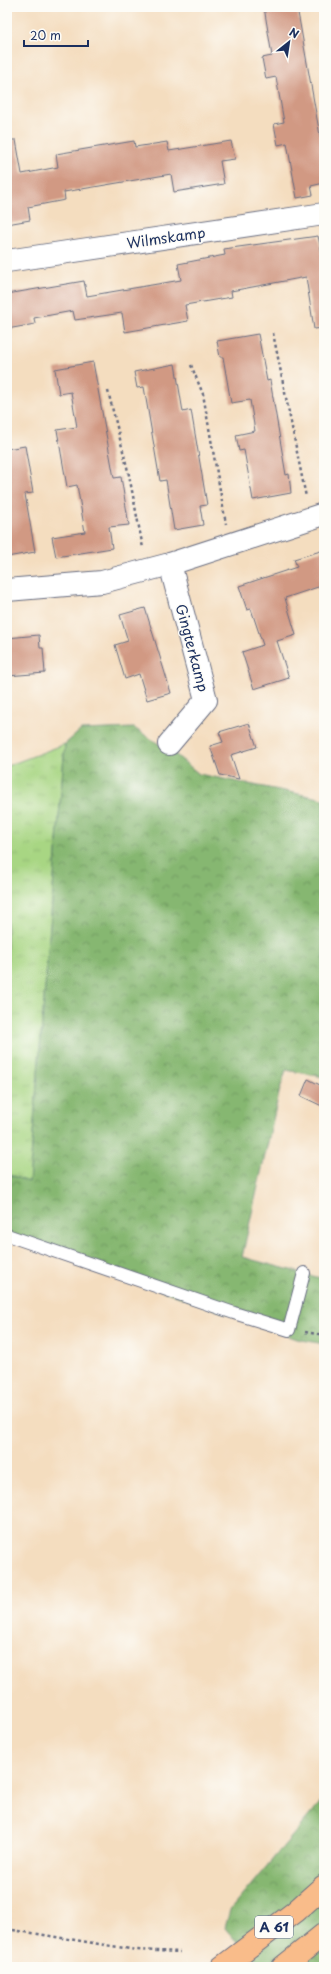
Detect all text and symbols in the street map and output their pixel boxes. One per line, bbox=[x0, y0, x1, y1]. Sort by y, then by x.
scale bar bbox=[24, 22, 88, 48]
north arrow bbox=[269, 22, 309, 62]
text: N bbox=[286, 23, 303, 43]
text: 20 m bbox=[30, 26, 61, 44]
street label: Wilmskamp bbox=[125, 222, 207, 253]
street label: Gingterkamp bbox=[171, 602, 214, 694]
road number: A 61 bbox=[255, 1916, 293, 1938]

